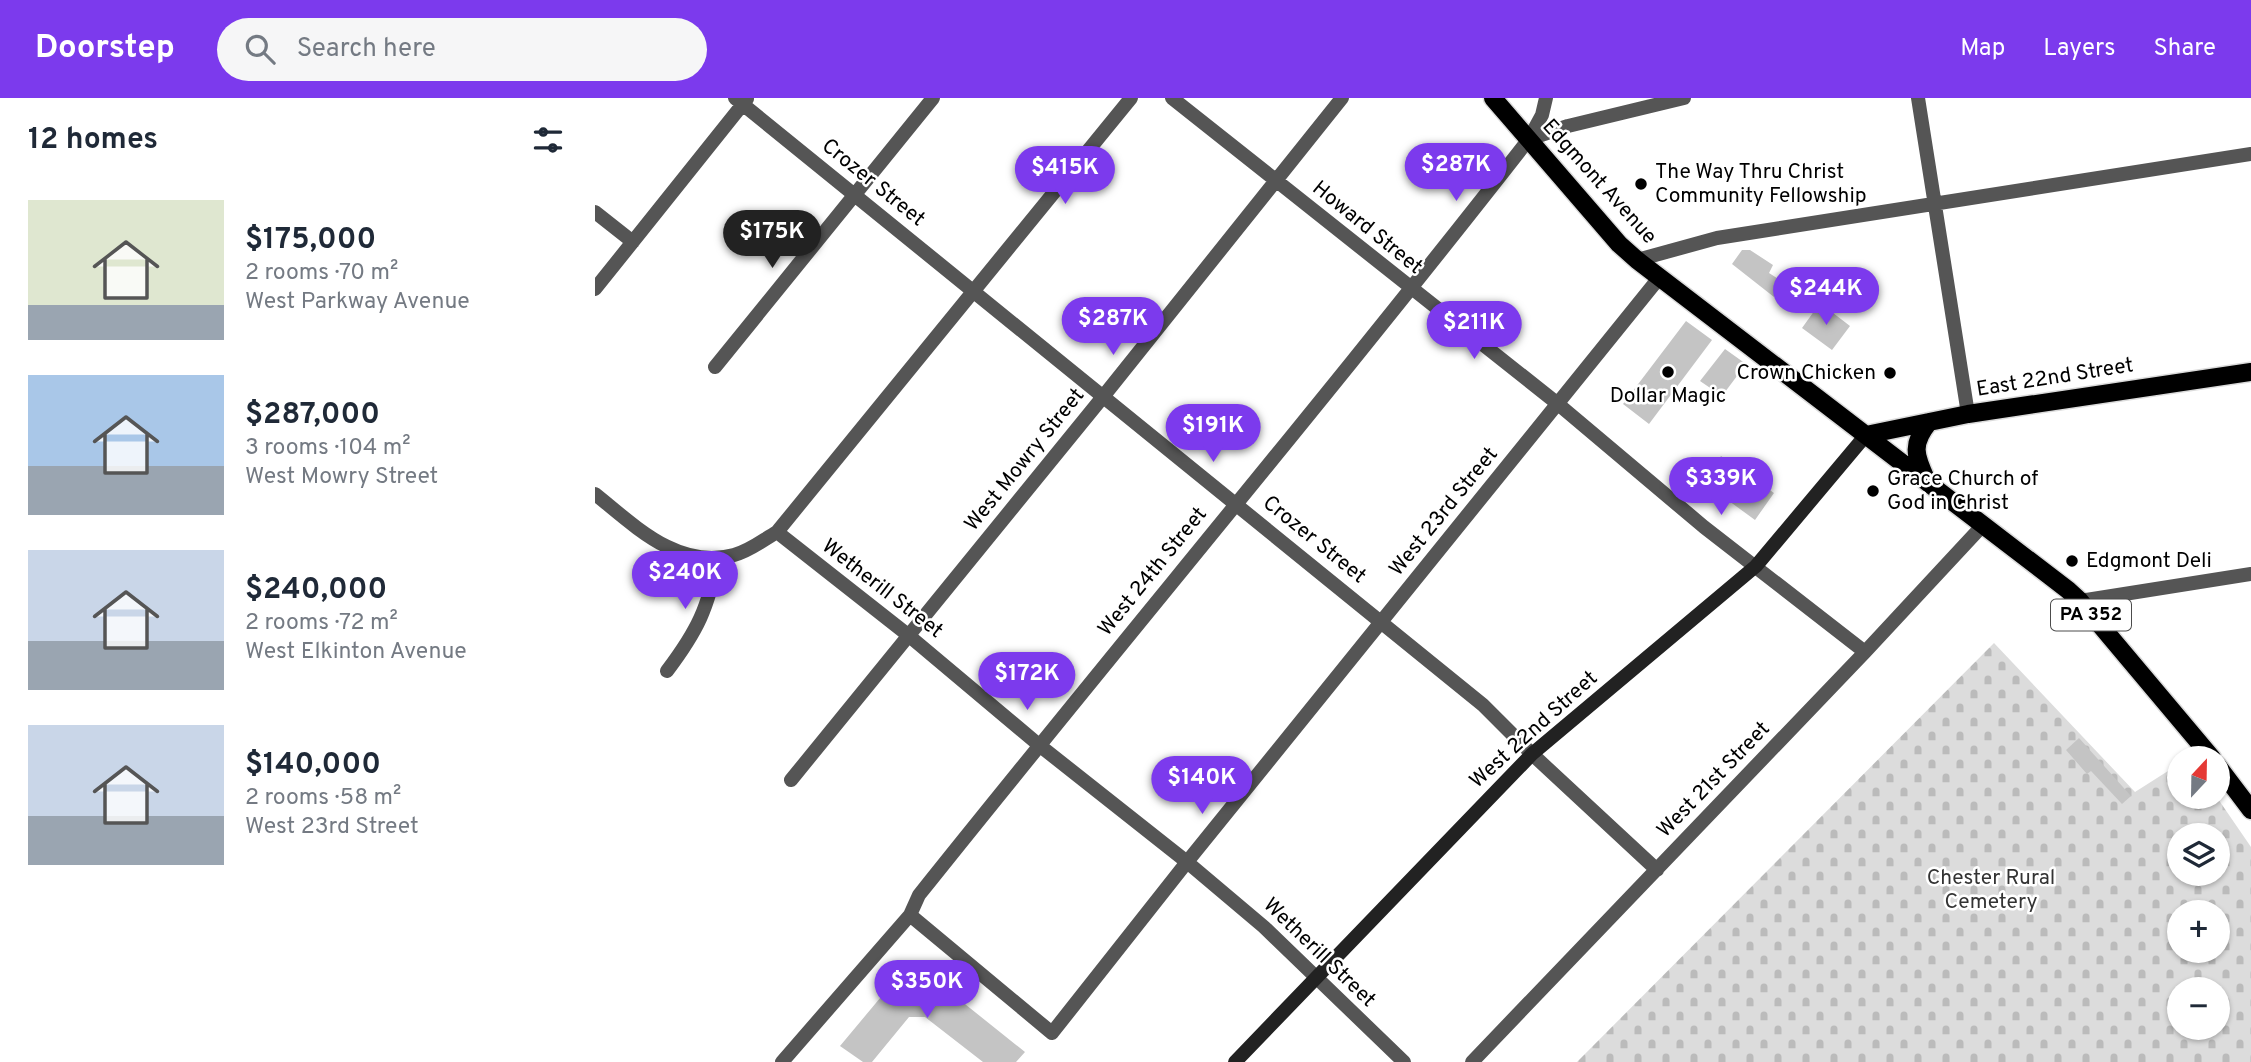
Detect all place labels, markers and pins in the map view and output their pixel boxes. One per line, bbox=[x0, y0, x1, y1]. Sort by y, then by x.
pin: $287K bbox=[1407, 144, 1505, 203]
pin: $415K bbox=[1016, 146, 1114, 206]
place label: The Way Thru Christ Community Fellowship bbox=[1655, 159, 1867, 210]
marker: The Way Thru Christ Community Fellowship bbox=[1633, 176, 1649, 192]
pin: $175K bbox=[723, 211, 821, 270]
pin: $244K bbox=[1777, 268, 1875, 327]
pin: $287K bbox=[1064, 298, 1162, 357]
pin: $211K bbox=[1425, 302, 1523, 361]
place label: Crown Chicken bbox=[1736, 360, 1876, 387]
marker: Dollar Magic bbox=[1660, 364, 1676, 380]
marker: Crown Chicken bbox=[1882, 365, 1898, 381]
place label: Dollar Magic bbox=[1610, 383, 1726, 410]
pin: $191K bbox=[1164, 404, 1262, 464]
pin: $339K bbox=[1672, 458, 1770, 517]
place label: Grace Church of God in Christ bbox=[1887, 466, 2038, 517]
marker: Grace Church of God in Christ bbox=[1865, 483, 1881, 499]
place label: Edgmont Deli bbox=[2086, 548, 2212, 575]
pin: $240K bbox=[636, 552, 734, 611]
marker: Edgmont Deli bbox=[2064, 553, 2080, 569]
pin: $172K bbox=[978, 652, 1076, 712]
pin: $140K bbox=[1153, 756, 1251, 816]
pin: $350K bbox=[878, 960, 976, 1020]

